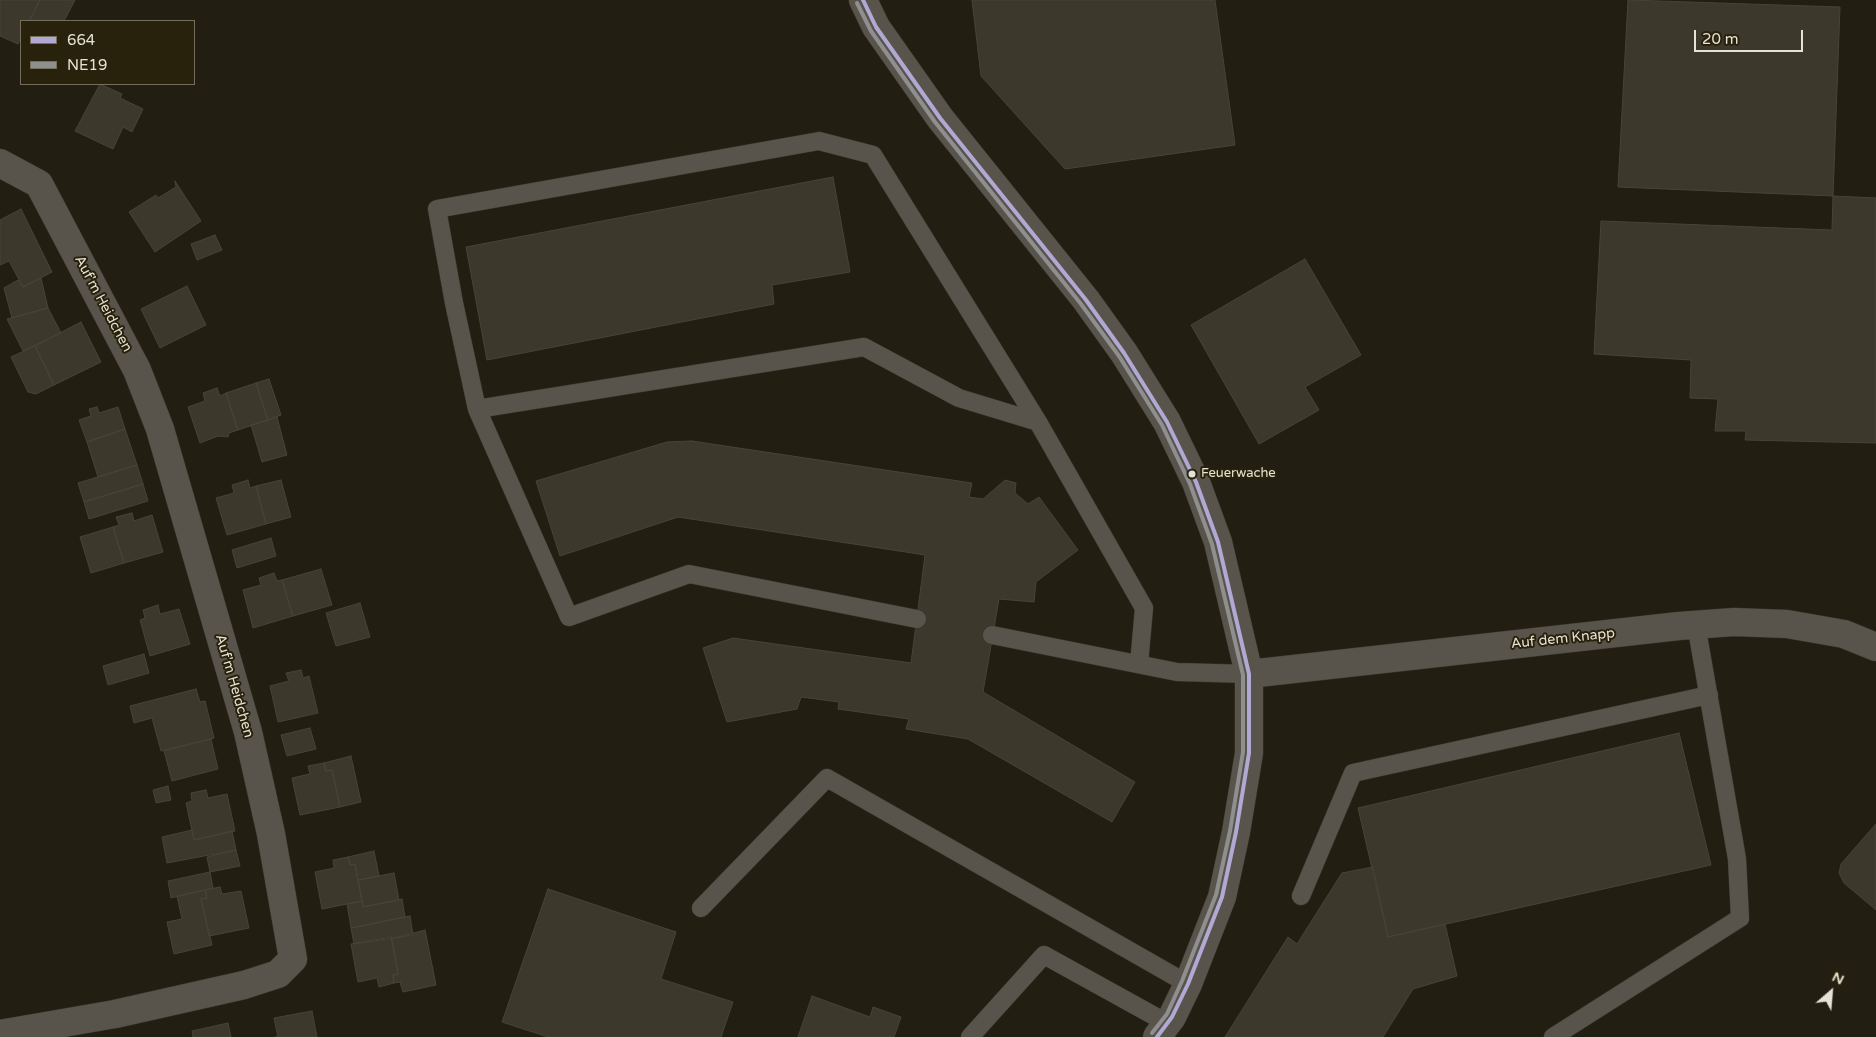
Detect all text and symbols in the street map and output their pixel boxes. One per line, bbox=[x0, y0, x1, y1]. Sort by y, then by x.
legend bbox=[20, 20, 195, 85]
scale bar bbox=[1696, 20, 1805, 52]
text: 20 m bbox=[1702, 30, 1739, 48]
text: 664 bbox=[67, 31, 95, 49]
text: NE19 bbox=[67, 56, 107, 74]
street label: Auf'm Heidchen bbox=[71, 253, 135, 355]
place label: Feuerwache bbox=[1201, 466, 1276, 482]
marker: Feuerwache bbox=[1187, 469, 1197, 479]
street label: Auf dem Knapp bbox=[1510, 625, 1616, 653]
street label: Auf'm Heidchen bbox=[211, 632, 257, 740]
north arrow bbox=[1806, 967, 1856, 1017]
text: N bbox=[1829, 968, 1847, 988]

